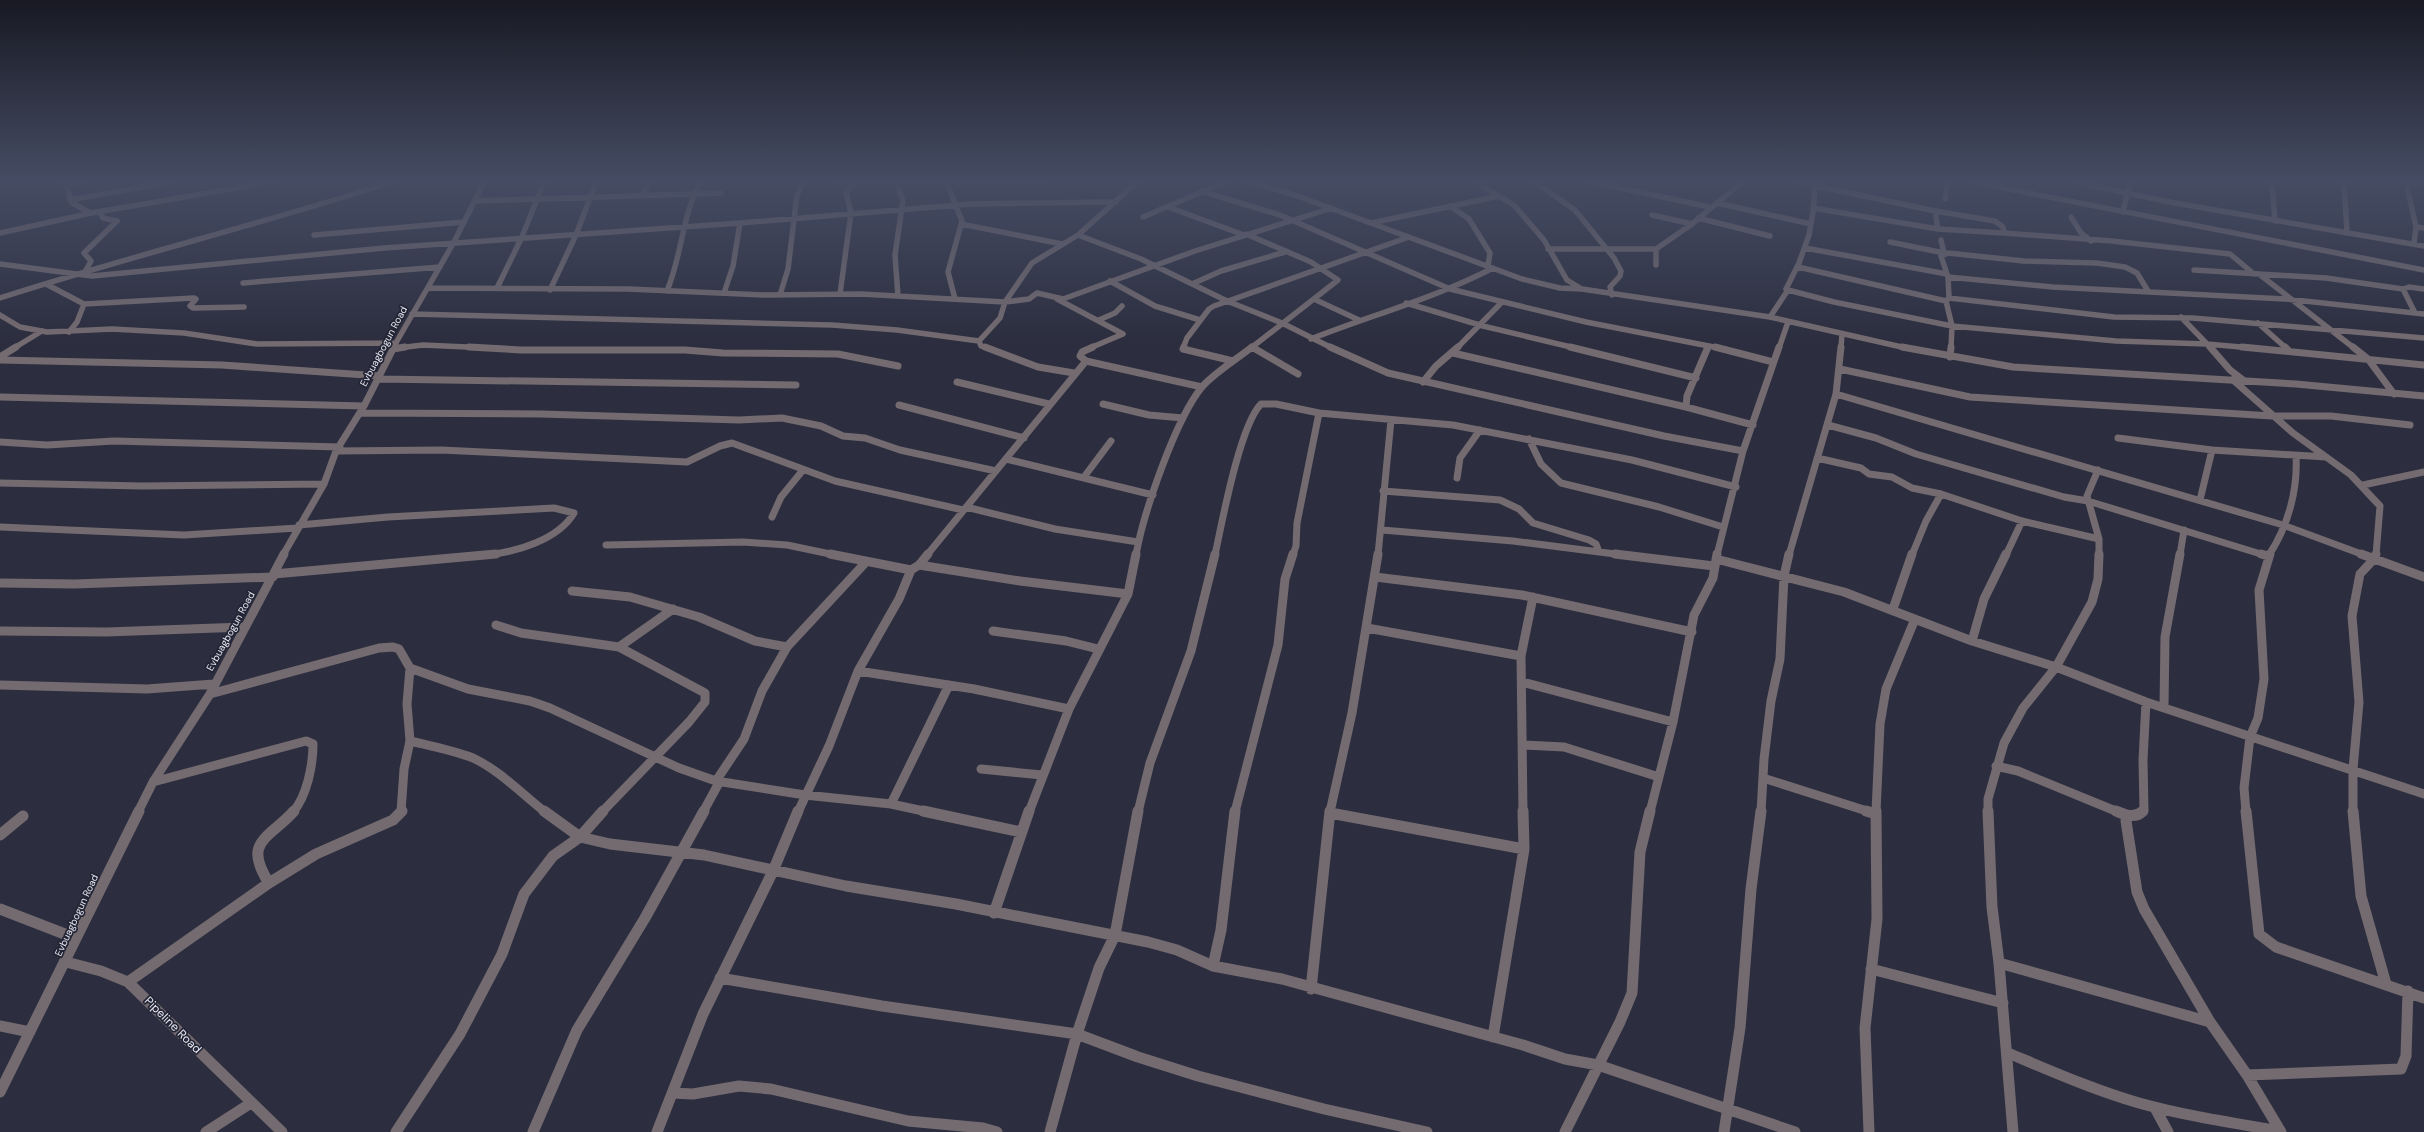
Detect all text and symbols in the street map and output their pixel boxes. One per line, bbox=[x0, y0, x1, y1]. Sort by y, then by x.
street label: Evbuagbogun Road bbox=[357, 304, 410, 389]
street label: Evbuagbogun Road bbox=[203, 589, 258, 673]
street label: Evbuagbogun Road bbox=[52, 872, 101, 958]
street label: Pipeline Road bbox=[141, 993, 205, 1057]

